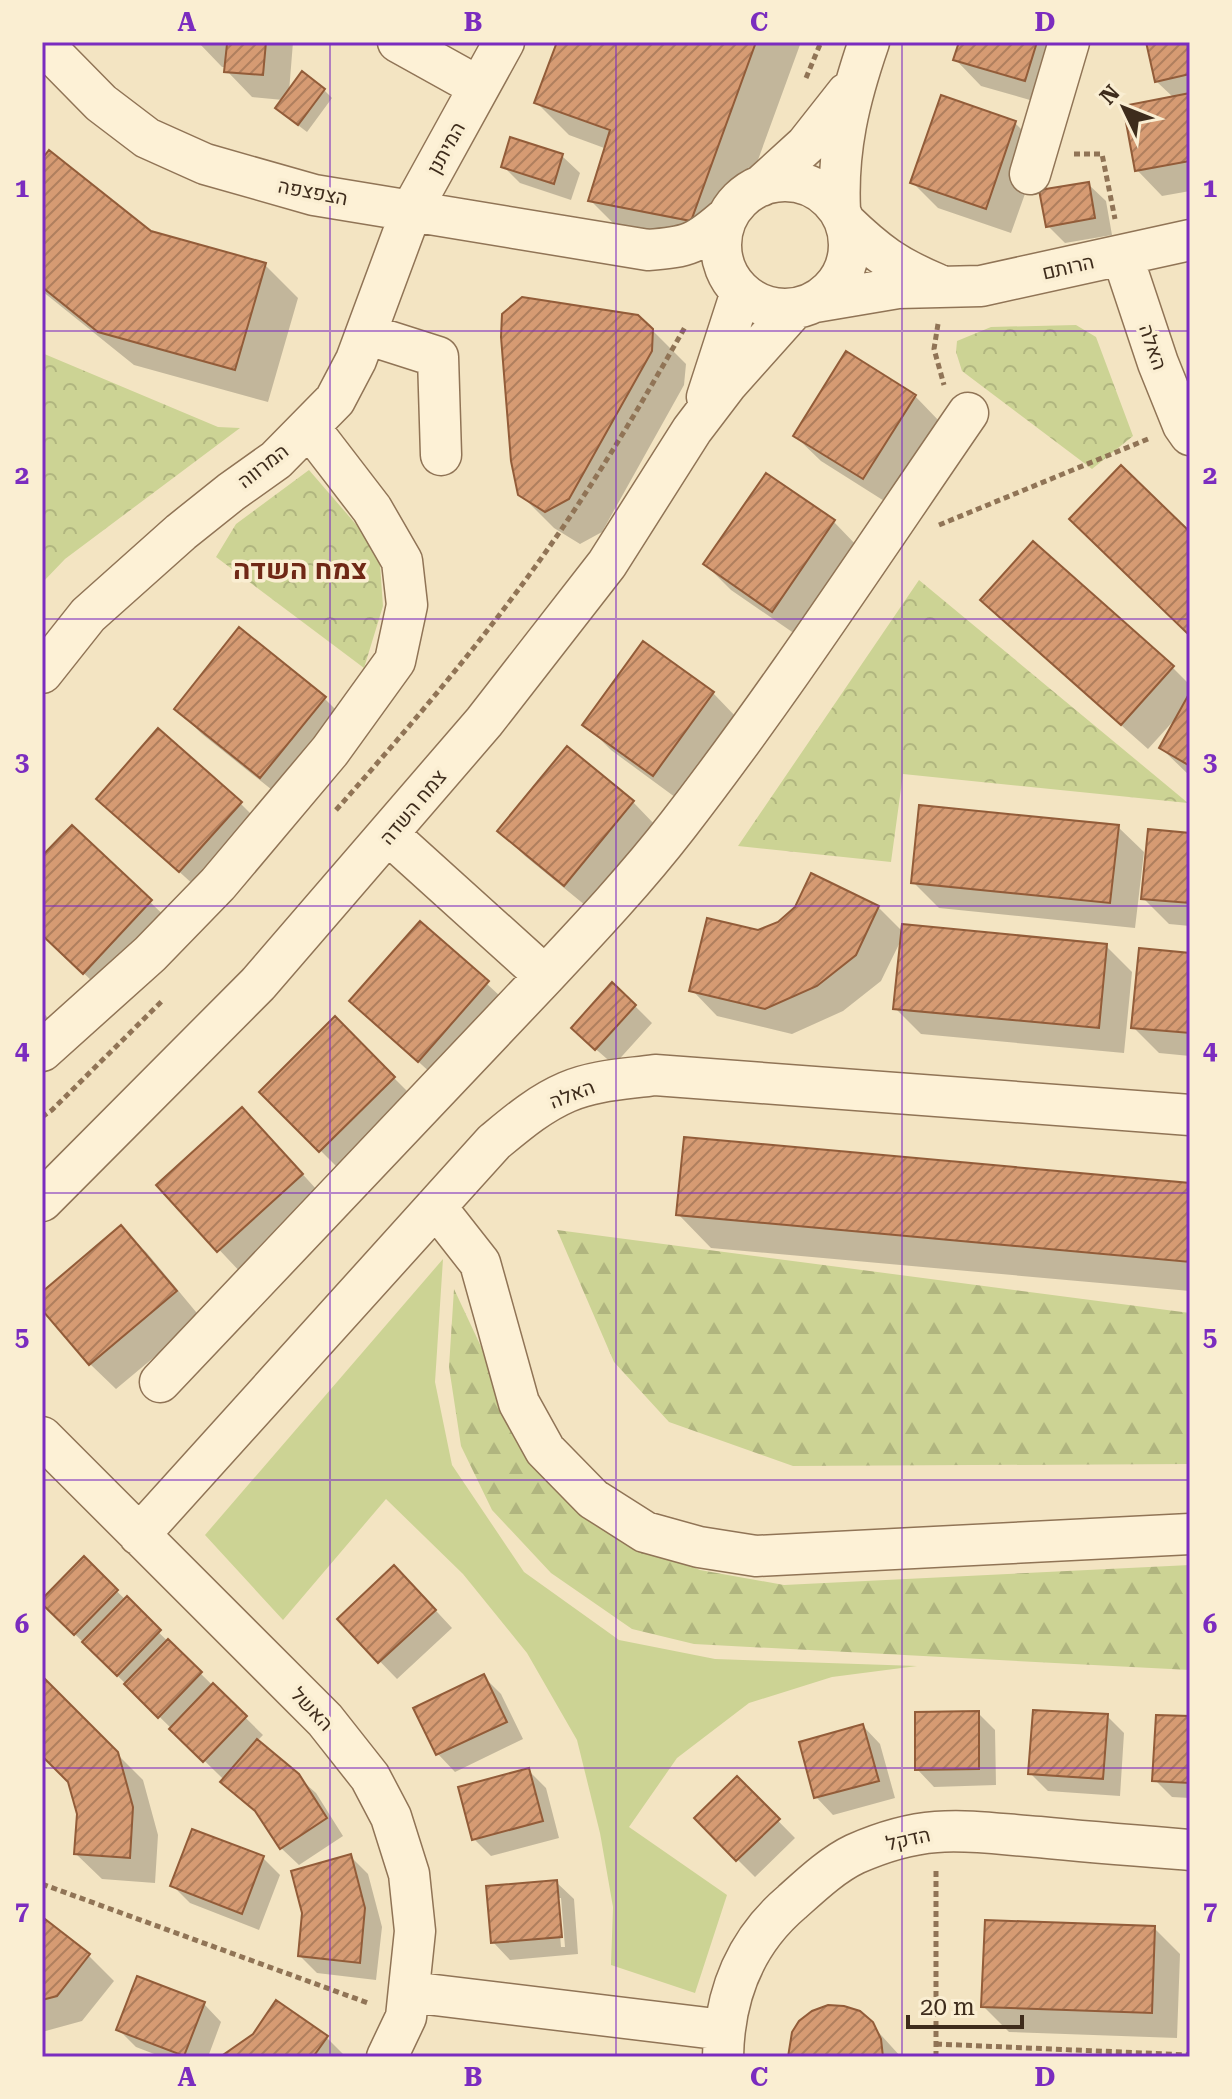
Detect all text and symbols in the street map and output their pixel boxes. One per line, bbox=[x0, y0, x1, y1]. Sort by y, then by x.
text: A bbox=[178, 7, 197, 37]
text: B bbox=[464, 7, 482, 37]
text: C bbox=[750, 7, 768, 37]
text: D bbox=[1035, 7, 1055, 37]
north arrow bbox=[1084, 68, 1164, 148]
text: N bbox=[1095, 80, 1125, 109]
street label: המיתנן bbox=[422, 118, 470, 178]
text: 1 bbox=[15, 173, 29, 203]
street label: הצפצפה bbox=[276, 173, 350, 211]
text: 1 bbox=[1203, 173, 1217, 203]
street label: הרותם bbox=[1040, 249, 1096, 285]
street label: האלה bbox=[1134, 321, 1172, 373]
street label: המרווה bbox=[233, 439, 293, 493]
text: 2 bbox=[15, 460, 29, 490]
text: 2 bbox=[1203, 460, 1217, 490]
district label: צמח השדה bbox=[233, 553, 367, 586]
text: 3 bbox=[15, 747, 29, 777]
text: 3 bbox=[1203, 747, 1217, 777]
street label: צמח השדה bbox=[375, 765, 451, 849]
text: 4 bbox=[15, 1035, 30, 1065]
text: 4 bbox=[1203, 1035, 1218, 1065]
street label: האלה bbox=[546, 1074, 598, 1114]
text: 5 bbox=[15, 1322, 29, 1352]
text: 5 bbox=[1203, 1322, 1217, 1352]
text: 6 bbox=[15, 1609, 29, 1639]
text: 6 bbox=[1203, 1609, 1217, 1639]
street label: האשל bbox=[286, 1682, 338, 1736]
street label: הדקל bbox=[883, 1822, 933, 1856]
text: 7 bbox=[15, 1896, 29, 1926]
text: 7 bbox=[1203, 1896, 1217, 1926]
scale bar bbox=[908, 1979, 1022, 2029]
text: 20 m bbox=[920, 1993, 975, 2021]
text: A bbox=[178, 2062, 197, 2092]
text: B bbox=[464, 2062, 482, 2092]
text: C bbox=[750, 2062, 768, 2092]
text: D bbox=[1035, 2062, 1055, 2092]

